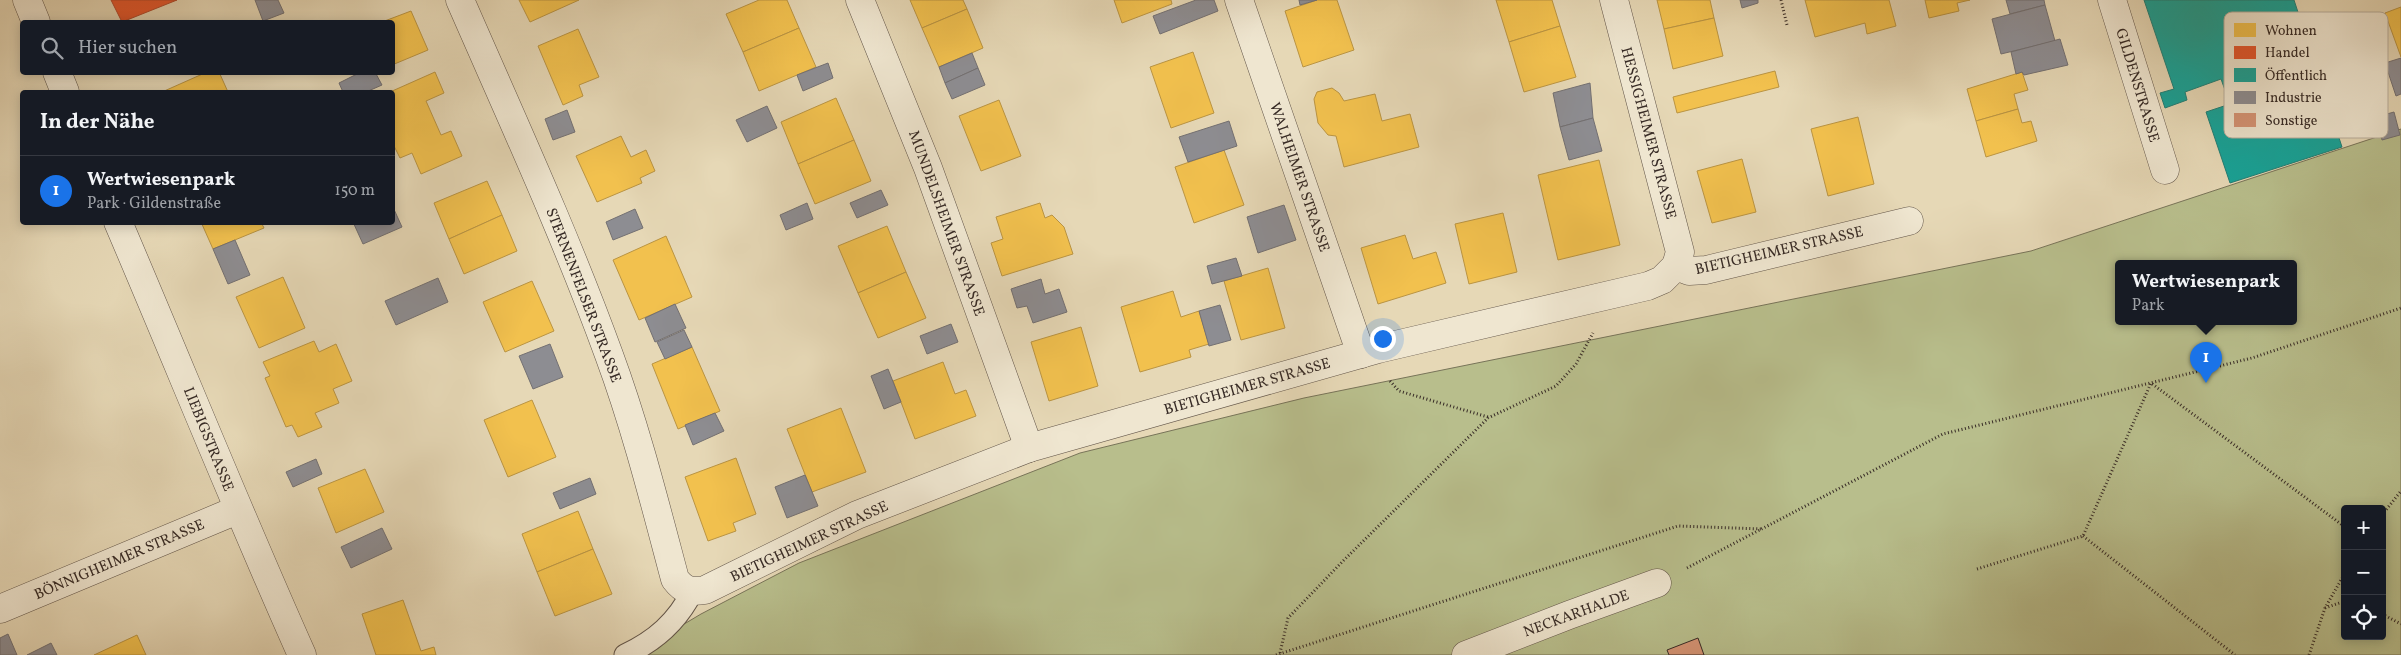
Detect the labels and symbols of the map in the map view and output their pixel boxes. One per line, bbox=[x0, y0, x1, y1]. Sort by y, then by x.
legend bbox=[2224, 12, 2388, 138]
text: Wohnen bbox=[2265, 22, 2317, 41]
street label: GILDENSTRASSE bbox=[2109, 26, 2164, 145]
text: Handel bbox=[2265, 44, 2310, 63]
street label: HESSIGHEIMER STRASSE bbox=[1614, 45, 1681, 222]
text: Öffentlich bbox=[2265, 67, 2327, 86]
text: Industrie bbox=[2265, 89, 2322, 108]
street label: WALHEIMER STRASSE bbox=[1263, 100, 1334, 255]
text: Sonstige bbox=[2265, 112, 2318, 131]
street label: MUNDELSHEIMER STRASSE bbox=[902, 128, 989, 319]
street label: STERNENFELSER STRASSE bbox=[540, 205, 626, 386]
street label: BIETIGHEIMER STRASSE bbox=[1693, 222, 1866, 281]
your location bbox=[1370, 326, 1396, 352]
pin: 1 bbox=[2190, 342, 2222, 383]
street label: BIETIGHEIMER STRASSE bbox=[1162, 354, 1333, 421]
street label: LIEBIGSTRASSE bbox=[177, 384, 238, 495]
street label: BIETIGHEIMER STRASSE bbox=[727, 496, 892, 588]
street label: BÖNNIGHEIMER STRASSE bbox=[31, 515, 208, 606]
street label: NECKARHALDE bbox=[1521, 586, 1632, 643]

